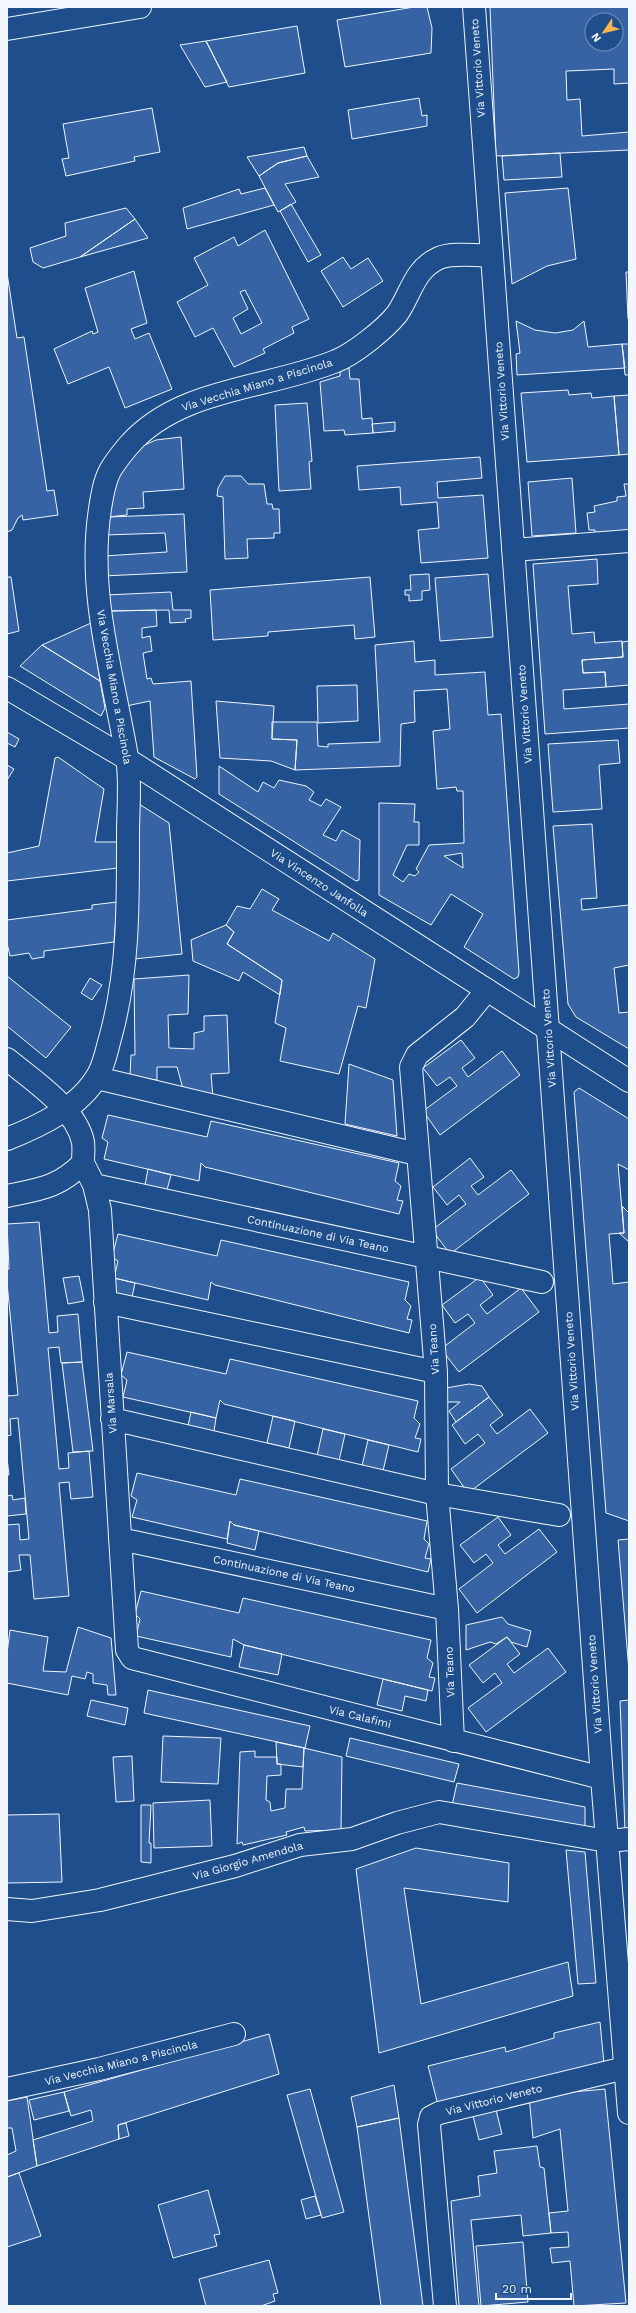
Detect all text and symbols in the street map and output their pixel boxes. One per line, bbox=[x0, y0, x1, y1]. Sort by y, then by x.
north arrow bbox=[584, 12, 624, 52]
street label: Via Vittorio Veneto bbox=[468, 18, 488, 118]
text: N bbox=[589, 30, 604, 45]
street label: Via Vittorio Veneto bbox=[492, 341, 512, 441]
street label: Via Vecchia Miano a Piscinola bbox=[180, 356, 334, 414]
street label: Via Vecchia Miano a Piscinola bbox=[94, 609, 134, 765]
street label: Via Vittorio Veneto bbox=[515, 664, 535, 764]
street label: Via Vincenzo Janfolla bbox=[268, 846, 370, 920]
street label: Via Vittorio Veneto bbox=[539, 988, 559, 1088]
street label: Continuazione di Via Teano bbox=[246, 1213, 390, 1255]
street label: Via Vittorio Veneto bbox=[562, 1311, 582, 1411]
street label: Via Teano bbox=[426, 1323, 442, 1375]
street label: Via Marsala bbox=[102, 1372, 120, 1434]
street label: Continuazione di Via Teano bbox=[212, 1553, 356, 1595]
street label: Via Vittorio Veneto bbox=[585, 1634, 605, 1734]
street label: Via Teano bbox=[443, 1646, 457, 1698]
street label: Via Calafimi bbox=[327, 1703, 393, 1731]
street label: Via Giorgio Amendola bbox=[191, 1839, 305, 1883]
street label: Via Vecchia Miano a Piscinola bbox=[43, 2038, 199, 2088]
street label: Via Vittorio Veneto bbox=[444, 2082, 544, 2118]
scale bar bbox=[496, 2275, 571, 2301]
text: 20 m bbox=[502, 2282, 532, 2296]

